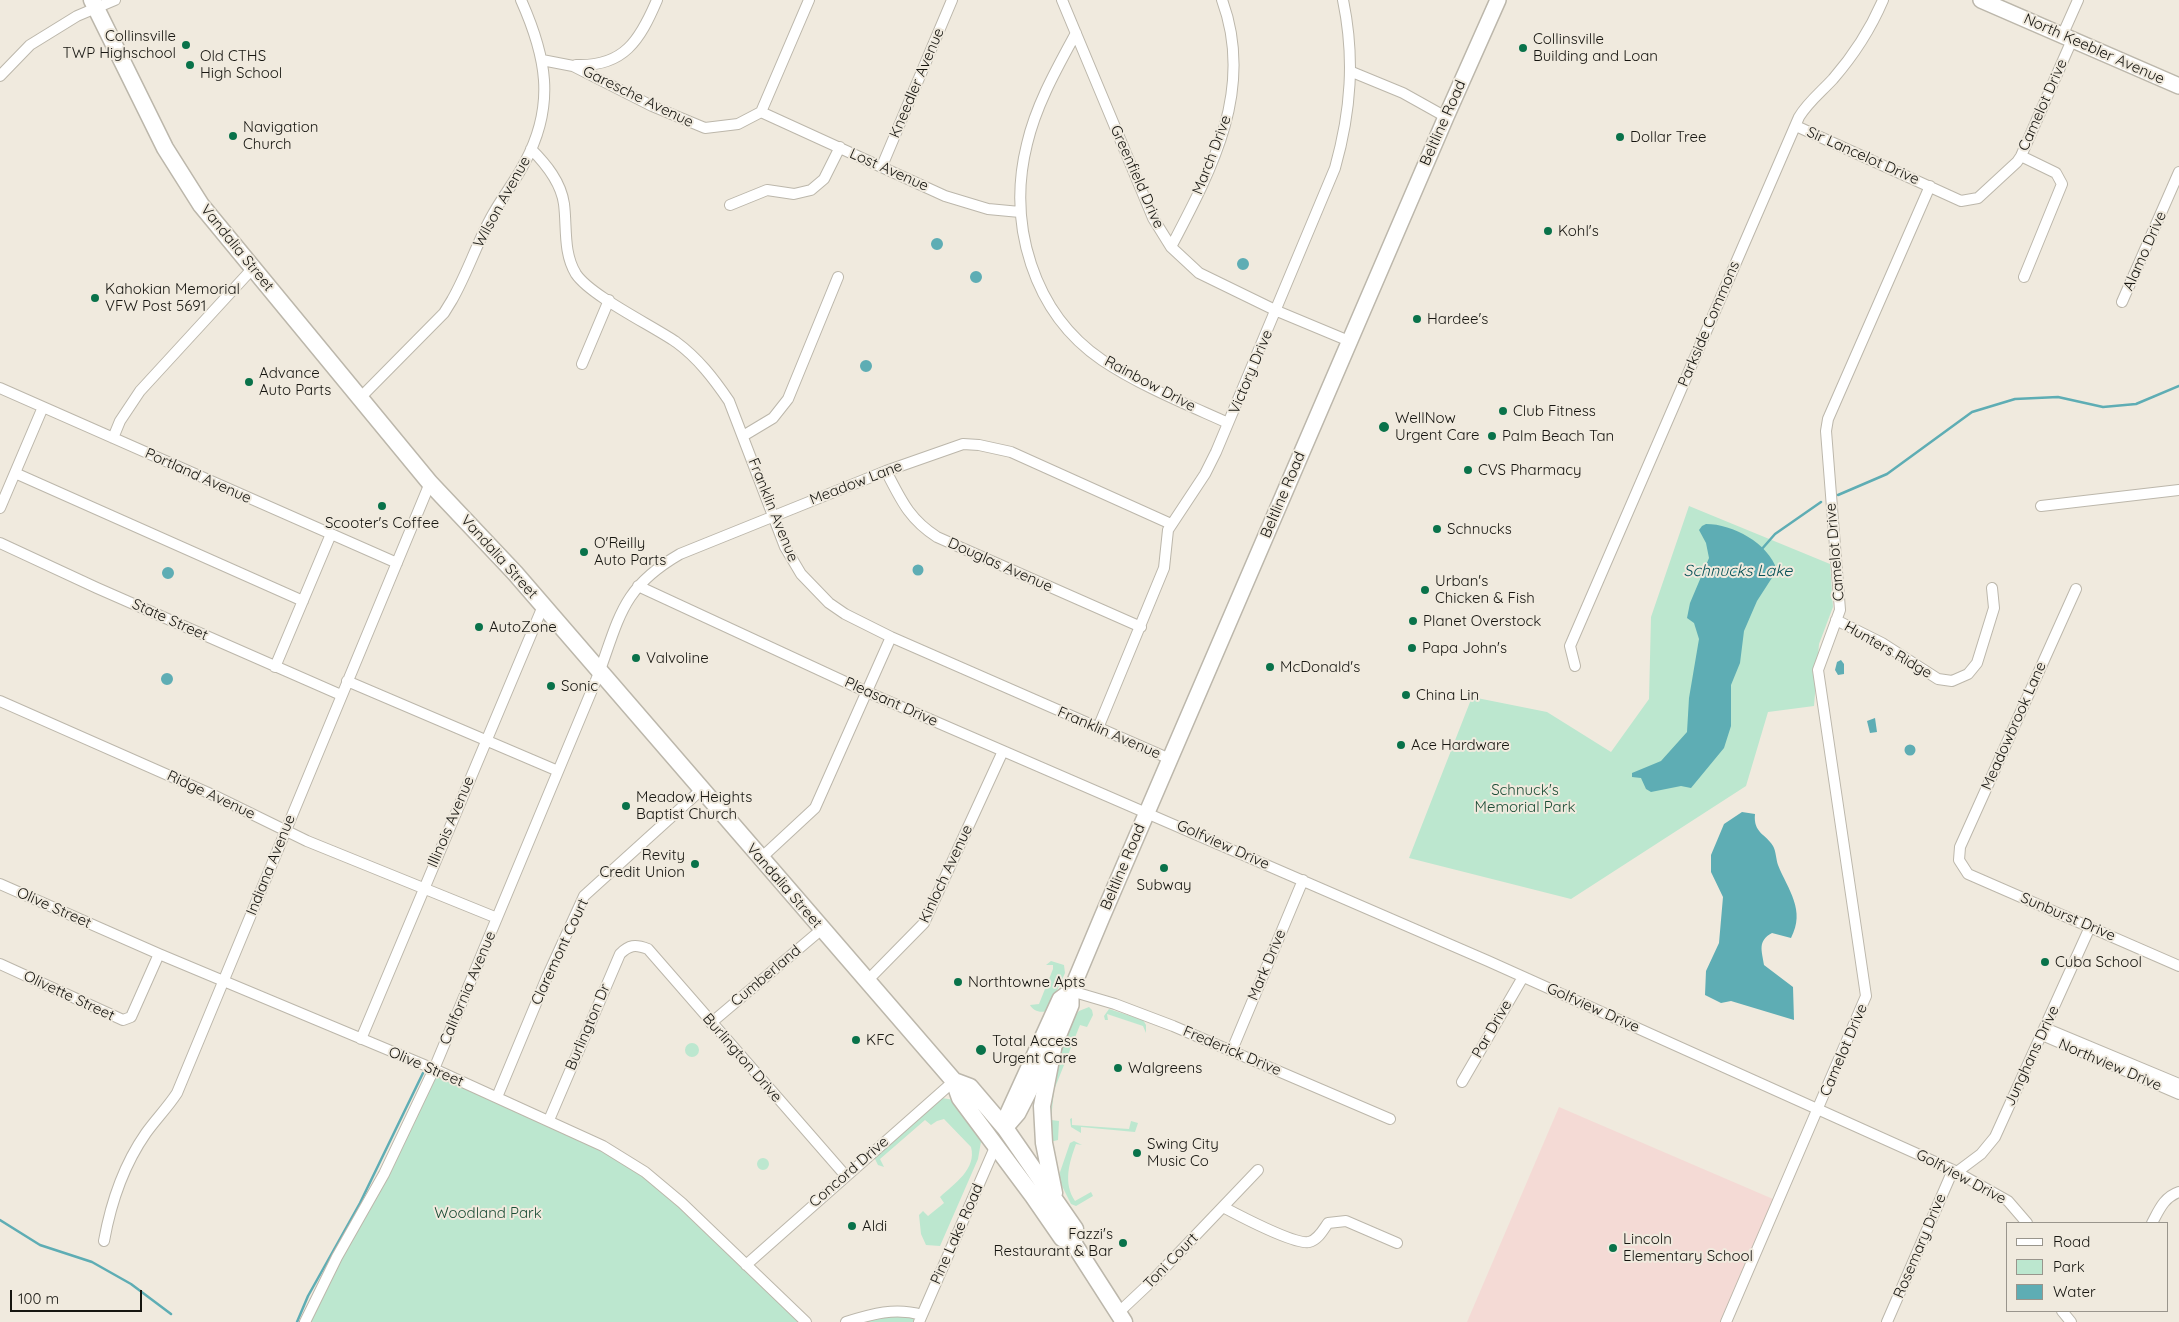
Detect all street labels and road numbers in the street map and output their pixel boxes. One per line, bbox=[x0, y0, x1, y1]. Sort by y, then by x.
street label: North Keebler Avenue bbox=[2021, 10, 2167, 88]
street label: Kneedler Avenue bbox=[886, 25, 948, 141]
street label: Camelot Drive bbox=[2015, 56, 2071, 154]
street label: Garesche Avenue bbox=[580, 62, 696, 132]
street label: Beltline Road bbox=[1416, 77, 1470, 169]
street label: March Drive bbox=[1189, 113, 1235, 197]
street label: Greenfield Drive bbox=[1106, 123, 1168, 231]
street label: Sir Lancelot Drive bbox=[1804, 123, 1922, 189]
street label: Lost Avenue bbox=[847, 145, 931, 195]
street label: Wilson Avenue bbox=[470, 153, 534, 251]
street label: Vandalia Street bbox=[196, 201, 278, 295]
street label: Alamo Drive bbox=[2119, 208, 2171, 294]
street label: Parkside Commons bbox=[1674, 259, 1744, 389]
street label: Victory Drive bbox=[1225, 327, 1277, 417]
street label: Rainbow Drive bbox=[1101, 352, 1199, 416]
street label: Portland Avenue bbox=[142, 445, 254, 507]
street label: Beltline Road bbox=[1257, 449, 1309, 541]
street label: Franklin Avenue bbox=[744, 455, 802, 565]
street label: Meadow Lane bbox=[807, 457, 905, 509]
street label: Camelot Drive bbox=[1822, 502, 1848, 602]
street label: Vandalia Street bbox=[457, 511, 541, 603]
street label: Douglas Avenue bbox=[945, 534, 1055, 596]
street label: State Street bbox=[129, 595, 211, 645]
street label: Hunters Ridge bbox=[1841, 618, 1935, 682]
street label: Meadowbrook Lane bbox=[1978, 659, 2050, 793]
street label: Pleasant Drive bbox=[842, 673, 940, 731]
street label: Franklin Avenue bbox=[1055, 703, 1163, 763]
street label: Ridge Avenue bbox=[164, 767, 258, 823]
street label: Illinois Avenue bbox=[424, 774, 478, 870]
street label: Indiana Avenue bbox=[243, 812, 299, 918]
street label: Golfview Drive bbox=[1174, 817, 1272, 873]
street label: Beltline Road bbox=[1097, 821, 1149, 913]
street label: Kinloch Avenue bbox=[915, 822, 977, 926]
street label: Vandalia Street bbox=[742, 840, 826, 932]
street label: Olive Street bbox=[14, 884, 94, 932]
street label: Sunburst Drive bbox=[2018, 889, 2118, 945]
street label: Claremont Court bbox=[528, 896, 592, 1008]
street label: Mark Drive bbox=[1244, 927, 1290, 1003]
street label: California Avenue bbox=[436, 929, 500, 1047]
street label: Cumberland bbox=[727, 942, 805, 1010]
street label: Olivette Street bbox=[21, 967, 117, 1025]
street label: Golfview Drive bbox=[1544, 980, 1642, 1036]
street label: Burlington Dr bbox=[562, 981, 614, 1073]
street label: Par Drive bbox=[1468, 997, 1516, 1061]
street label: Camelot Drive bbox=[1816, 1001, 1872, 1099]
street label: Junghans Drive bbox=[2001, 1003, 2063, 1109]
street label: Burlington Drive bbox=[699, 1010, 785, 1106]
street label: Frederick Drive bbox=[1180, 1022, 1284, 1080]
street label: Northview Drive bbox=[2056, 1035, 2164, 1095]
street label: Olive Street bbox=[386, 1043, 466, 1091]
street label: Concord Drive bbox=[806, 1133, 892, 1211]
street label: Golfview Drive bbox=[1913, 1146, 2009, 1208]
street label: Pine Lake Road bbox=[927, 1181, 987, 1287]
street label: Rosemary Drive bbox=[1890, 1191, 1950, 1301]
street label: Toni Court bbox=[1140, 1229, 1202, 1293]

